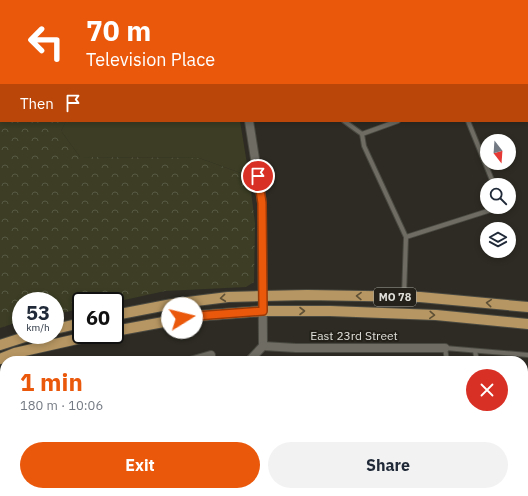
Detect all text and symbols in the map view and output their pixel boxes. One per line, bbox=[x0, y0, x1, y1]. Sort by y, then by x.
text: 70 m bbox=[86, 12, 151, 49]
icon: left bbox=[20, 16, 72, 68]
text: Television Place bbox=[86, 48, 215, 71]
icon: arrive bbox=[62, 92, 84, 114]
text: Then bbox=[20, 94, 54, 113]
north arrow bbox=[480, 134, 516, 170]
map controls bbox=[480, 134, 516, 258]
pin bbox=[241, 159, 275, 193]
icon: arrive bbox=[247, 165, 269, 187]
button: search bbox=[480, 178, 516, 214]
button: layers bbox=[480, 222, 516, 258]
road number: MO 78 bbox=[374, 288, 416, 306]
speed limit sign: 60 bbox=[72, 292, 124, 344]
one-way arrow bbox=[356, 292, 362, 300]
one-way arrow bbox=[220, 293, 226, 302]
position arrow bbox=[161, 297, 203, 339]
text: 53 bbox=[26, 299, 50, 326]
one-way arrow bbox=[486, 299, 492, 308]
one-way arrow bbox=[299, 307, 305, 315]
one-way arrow bbox=[429, 310, 435, 319]
text: km/h bbox=[26, 321, 50, 334]
street label: East 23rd Street bbox=[310, 328, 398, 343]
text: 1 min bbox=[20, 366, 83, 398]
button: close bbox=[466, 369, 508, 411]
text: 180 m · 10:06 bbox=[20, 397, 103, 414]
button: Exit bbox=[20, 442, 260, 488]
button: Share bbox=[268, 442, 508, 488]

